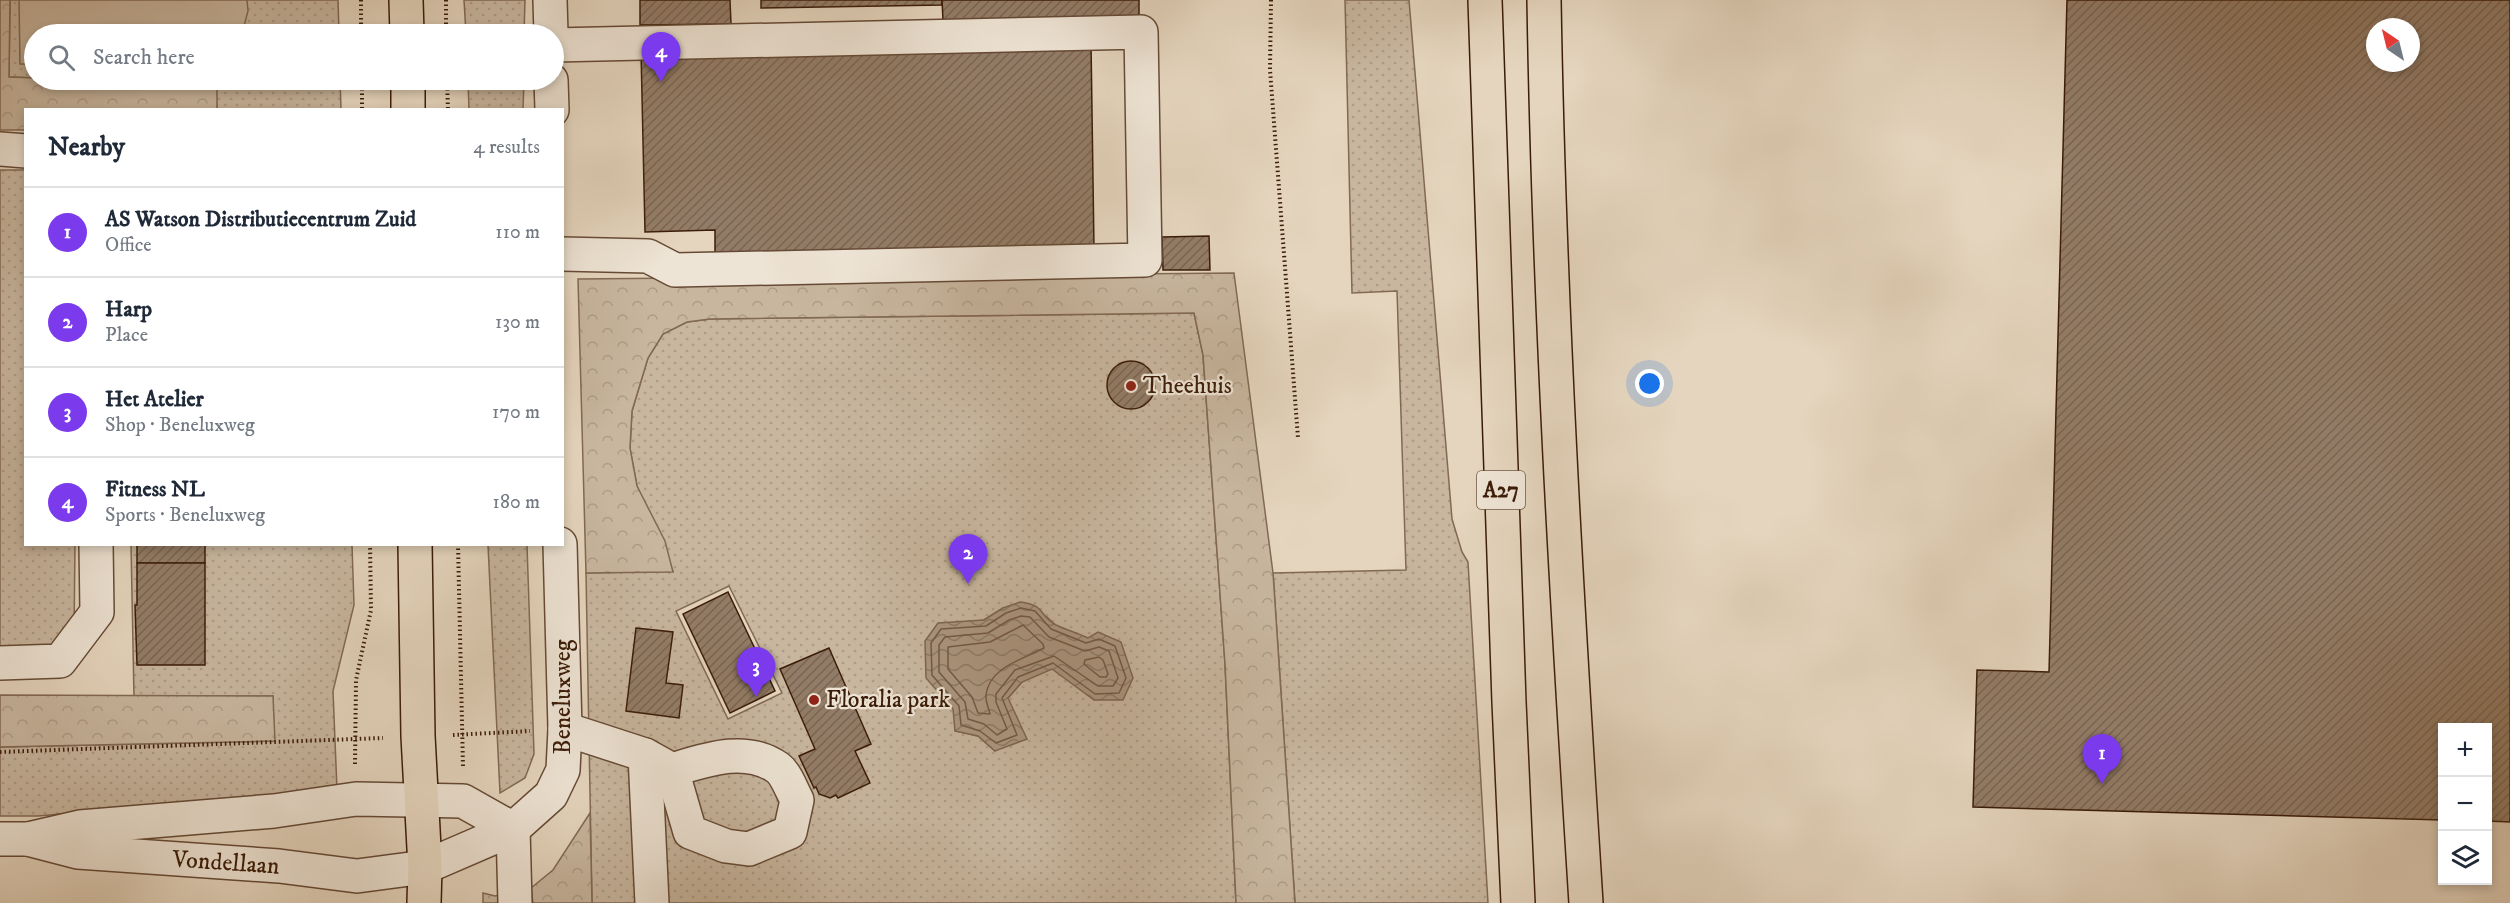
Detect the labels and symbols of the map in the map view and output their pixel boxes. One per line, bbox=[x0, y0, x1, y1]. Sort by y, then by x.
north arrow bbox=[2366, 18, 2420, 72]
pin: 4 bbox=[642, 32, 680, 82]
your location bbox=[1635, 369, 1664, 398]
place label: Theehuis bbox=[1143, 371, 1232, 401]
marker: Theehuis bbox=[1124, 379, 1138, 393]
road number: A27 bbox=[1477, 471, 1525, 509]
pin: 2 bbox=[948, 534, 988, 584]
street label: Beneluxweg bbox=[548, 639, 578, 754]
pin: 3 bbox=[736, 648, 776, 697]
place label: Floralia park bbox=[826, 685, 950, 715]
marker: Floralia park bbox=[807, 693, 821, 707]
pin: 1 bbox=[2082, 734, 2122, 784]
street label: Vondellaan bbox=[170, 844, 281, 882]

